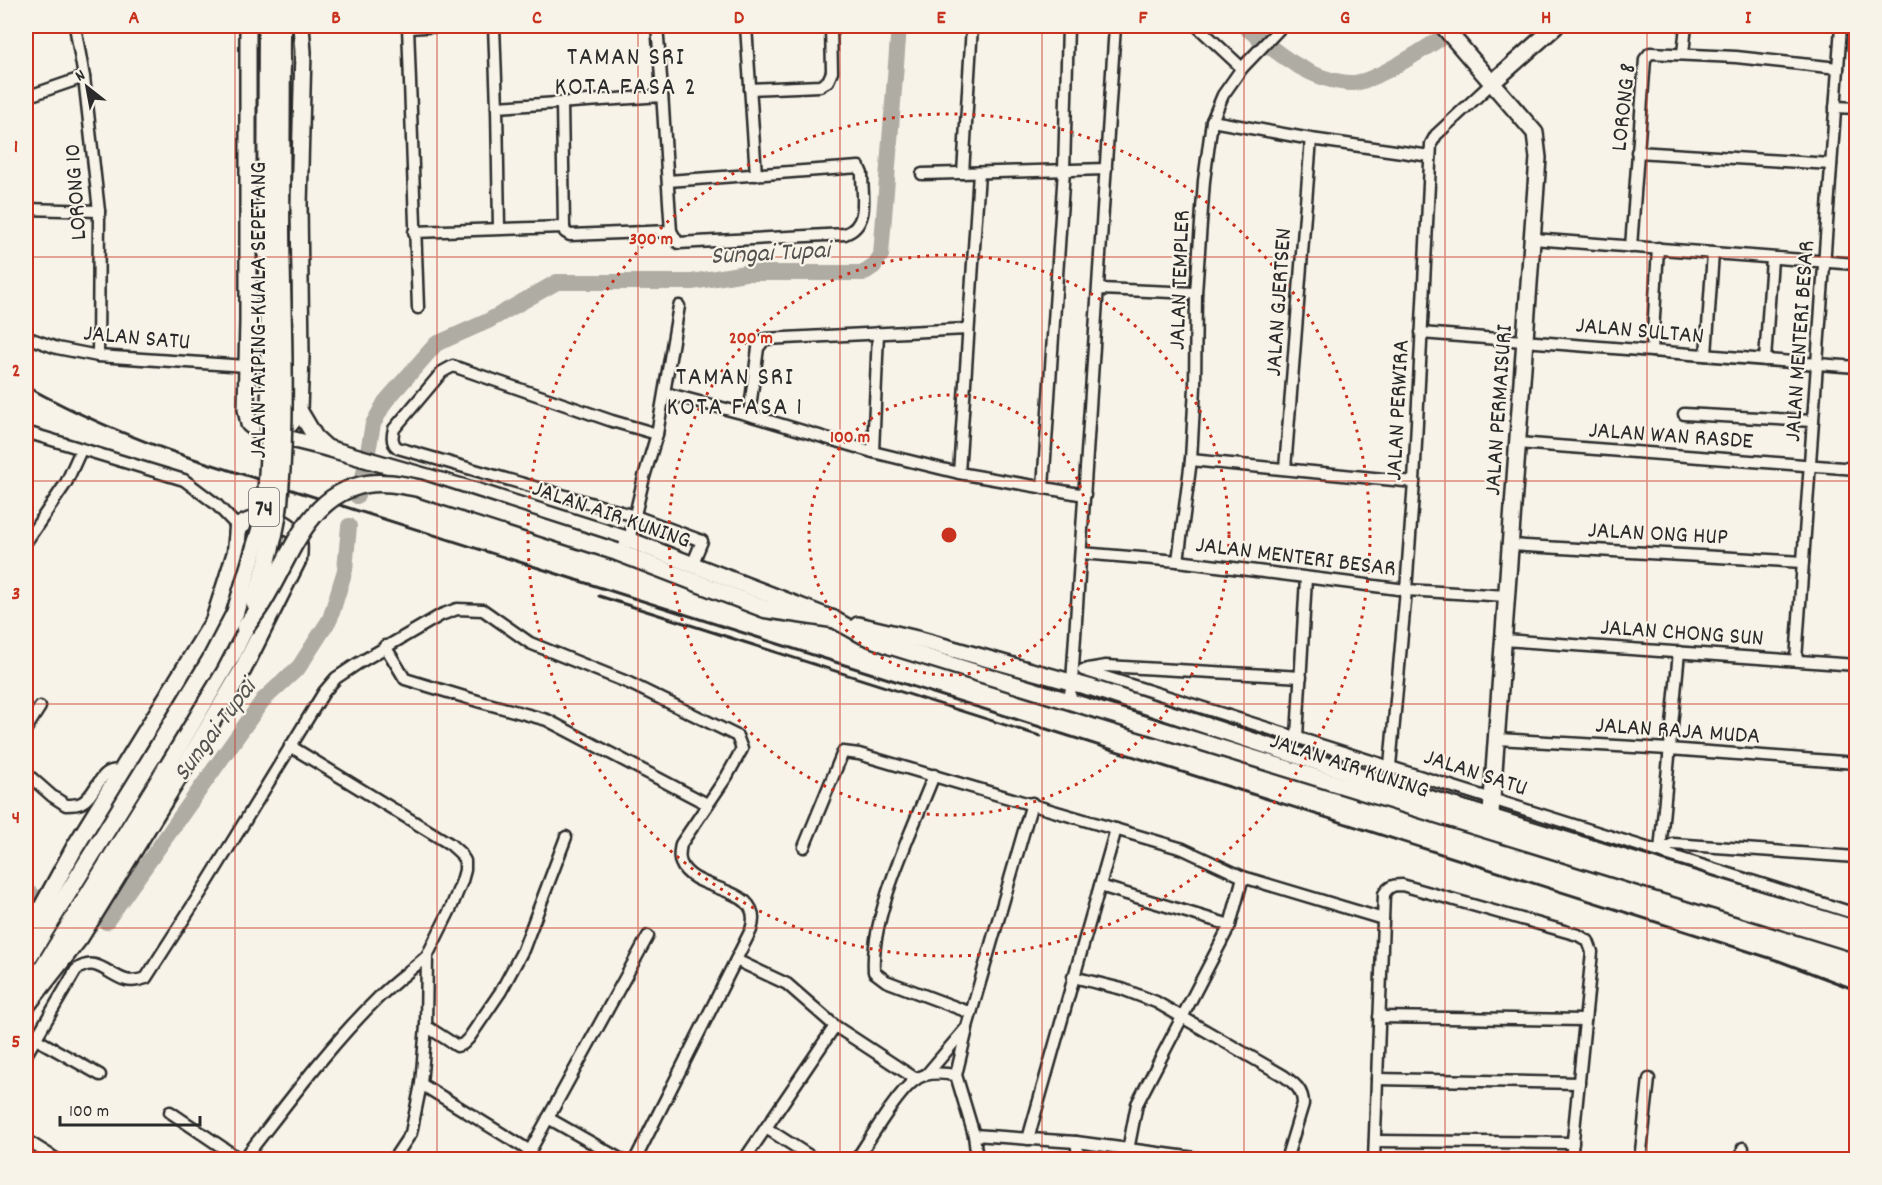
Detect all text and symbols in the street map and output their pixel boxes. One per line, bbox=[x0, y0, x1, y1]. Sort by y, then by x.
text: A bbox=[129, 5, 140, 33]
text: B bbox=[331, 5, 341, 33]
text: C bbox=[532, 5, 542, 33]
text: D bbox=[734, 5, 745, 33]
text: E bbox=[936, 5, 946, 33]
text: F bbox=[1139, 5, 1149, 33]
text: G bbox=[1340, 5, 1350, 33]
text: H bbox=[1541, 5, 1551, 33]
text: I bbox=[1745, 5, 1752, 33]
district label: TAMAN SRI KOTA FASA 2 bbox=[555, 40, 697, 107]
north arrow bbox=[57, 57, 117, 117]
street label: LORONG 8 bbox=[1603, 62, 1646, 153]
text: N bbox=[71, 64, 90, 88]
text: 1 bbox=[14, 134, 18, 162]
street label: LORONG 10 bbox=[57, 142, 97, 241]
street label: JALAN TAIPING-KUALA SEPETANG bbox=[243, 162, 277, 458]
street label: JALAN TEMPLER bbox=[1162, 210, 1200, 351]
street label: JALAN GJERTSEN bbox=[1258, 227, 1302, 377]
text: 300 m bbox=[629, 228, 673, 253]
water label: Sungai Tupai bbox=[710, 233, 835, 276]
street label: JALAN MENTERI BESAR bbox=[1777, 239, 1825, 443]
street label: JALAN SULTAN bbox=[1574, 309, 1705, 355]
street label: JALAN SATU bbox=[82, 317, 192, 361]
street label: JALAN PERMAISURI bbox=[1477, 323, 1523, 497]
text: 200 m bbox=[729, 327, 773, 352]
street label: JALAN PERWIRA bbox=[1378, 339, 1420, 482]
text: 2 bbox=[12, 358, 20, 386]
district label: TAMAN SRI KOTA FASA 1 bbox=[666, 360, 804, 427]
street label: JALAN WAN RASDE bbox=[1587, 414, 1754, 460]
text: 100 m bbox=[830, 426, 870, 451]
street label: JALAN AIR KUNING bbox=[527, 473, 695, 559]
road number: 74 bbox=[249, 488, 279, 526]
street label: JALAN ONG HUP bbox=[1587, 514, 1729, 556]
centre of rings bbox=[939, 525, 959, 545]
street label: JALAN MENTERI BESAR bbox=[1193, 529, 1398, 587]
text: 3 bbox=[12, 581, 20, 609]
street label: JALAN CHONG SUN bbox=[1599, 611, 1765, 657]
water label: Sungai Tupai bbox=[165, 669, 269, 790]
street label: JALAN RAJA MUDA bbox=[1594, 709, 1761, 755]
street label: JALAN AIR KUNING bbox=[1265, 725, 1433, 809]
street label: JALAN SATU bbox=[1419, 741, 1531, 807]
text: 4 bbox=[12, 805, 20, 833]
text: 5 bbox=[11, 1029, 21, 1057]
scale bar bbox=[60, 1089, 200, 1127]
text: 100 m bbox=[69, 1100, 109, 1125]

